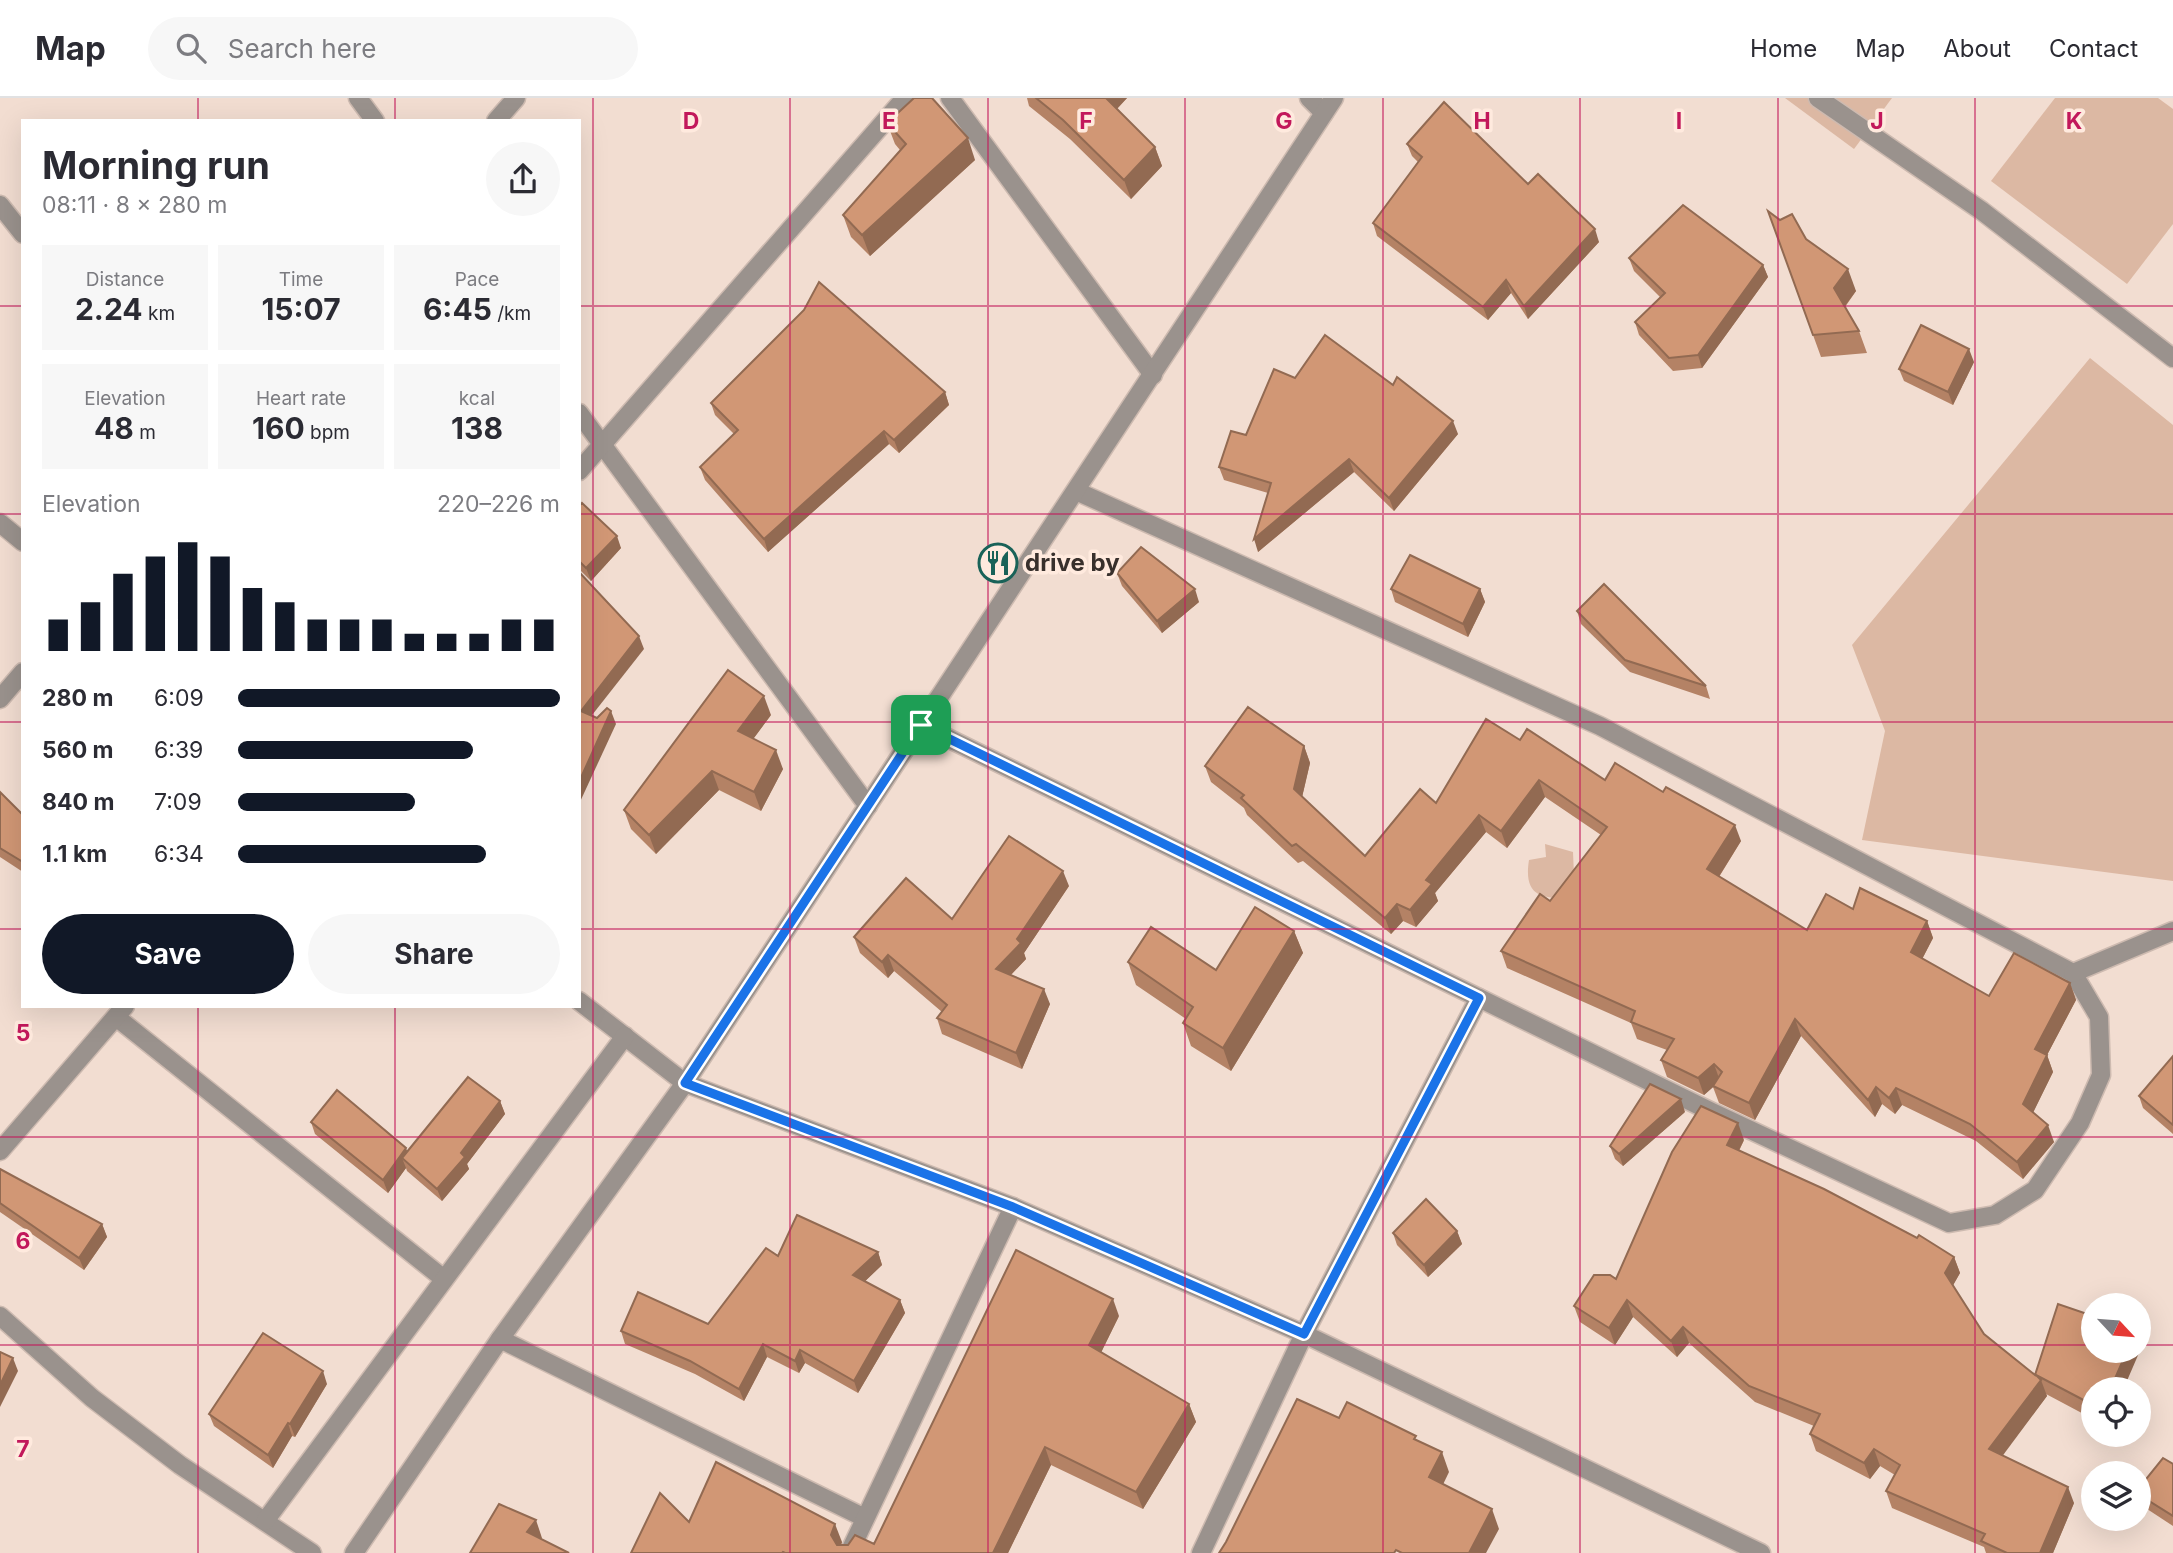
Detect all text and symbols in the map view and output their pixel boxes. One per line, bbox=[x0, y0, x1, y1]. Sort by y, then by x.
search box bbox=[148, 17, 638, 80]
text: Map bbox=[35, 28, 106, 68]
icon: search bbox=[172, 29, 210, 67]
text: Search here bbox=[228, 33, 376, 64]
text: Home bbox=[1750, 34, 1817, 63]
text: Map bbox=[1855, 34, 1905, 63]
text: About bbox=[1943, 34, 2011, 63]
text: Contact bbox=[2049, 34, 2138, 63]
text: D bbox=[683, 107, 699, 135]
text: E bbox=[882, 107, 896, 135]
text: F bbox=[1079, 107, 1093, 135]
text: G bbox=[1275, 107, 1293, 135]
text: H bbox=[1473, 107, 1491, 135]
text: I bbox=[1676, 107, 1682, 135]
text: J bbox=[1870, 107, 1884, 135]
text: K bbox=[2066, 107, 2082, 135]
text: Morning run bbox=[42, 142, 270, 188]
button: share bbox=[486, 142, 560, 216]
text: 08:11 · 8 × 280 m bbox=[42, 191, 227, 219]
text: Distance bbox=[86, 268, 164, 291]
text: Time bbox=[279, 268, 323, 291]
text: Pace bbox=[455, 268, 499, 291]
text: 2.24 bbox=[75, 291, 143, 327]
text: 15:07 bbox=[261, 291, 341, 327]
text: 6:45 bbox=[423, 291, 492, 327]
text: km bbox=[143, 302, 175, 325]
text: /km bbox=[492, 302, 531, 325]
text: Elevation bbox=[84, 387, 166, 410]
text: Heart rate bbox=[256, 387, 346, 410]
text: kcal bbox=[459, 387, 495, 410]
text: 48 bbox=[94, 410, 134, 446]
text: 160 bbox=[252, 410, 305, 446]
text: 138 bbox=[451, 410, 503, 446]
text: m bbox=[134, 421, 156, 444]
text: bpm bbox=[305, 421, 350, 444]
text: Elevation bbox=[42, 490, 141, 518]
text: 220–226 m bbox=[437, 490, 560, 518]
restaurant icon: drive by bbox=[977, 542, 1019, 584]
place label: drive by bbox=[1025, 548, 1120, 577]
text: 280 m bbox=[42, 684, 113, 712]
text: 6:09 bbox=[154, 684, 204, 712]
pin bbox=[891, 695, 951, 755]
icon: arrive bbox=[902, 706, 940, 744]
text: 560 m bbox=[42, 736, 114, 764]
text: 6:39 bbox=[154, 736, 203, 764]
text: 840 m bbox=[42, 788, 114, 816]
text: 7:09 bbox=[154, 788, 202, 816]
text: 1.1 km bbox=[42, 840, 107, 868]
text: 6:34 bbox=[154, 840, 204, 868]
button: Save bbox=[42, 914, 294, 994]
button: Share bbox=[308, 914, 560, 994]
text: 5 bbox=[16, 1019, 30, 1047]
text: 6 bbox=[16, 1227, 30, 1255]
north arrow bbox=[2081, 1293, 2151, 1363]
map controls bbox=[2081, 1293, 2151, 1531]
button: locate bbox=[2081, 1377, 2151, 1447]
text: 7 bbox=[16, 1435, 30, 1463]
button: layers bbox=[2081, 1461, 2151, 1531]

